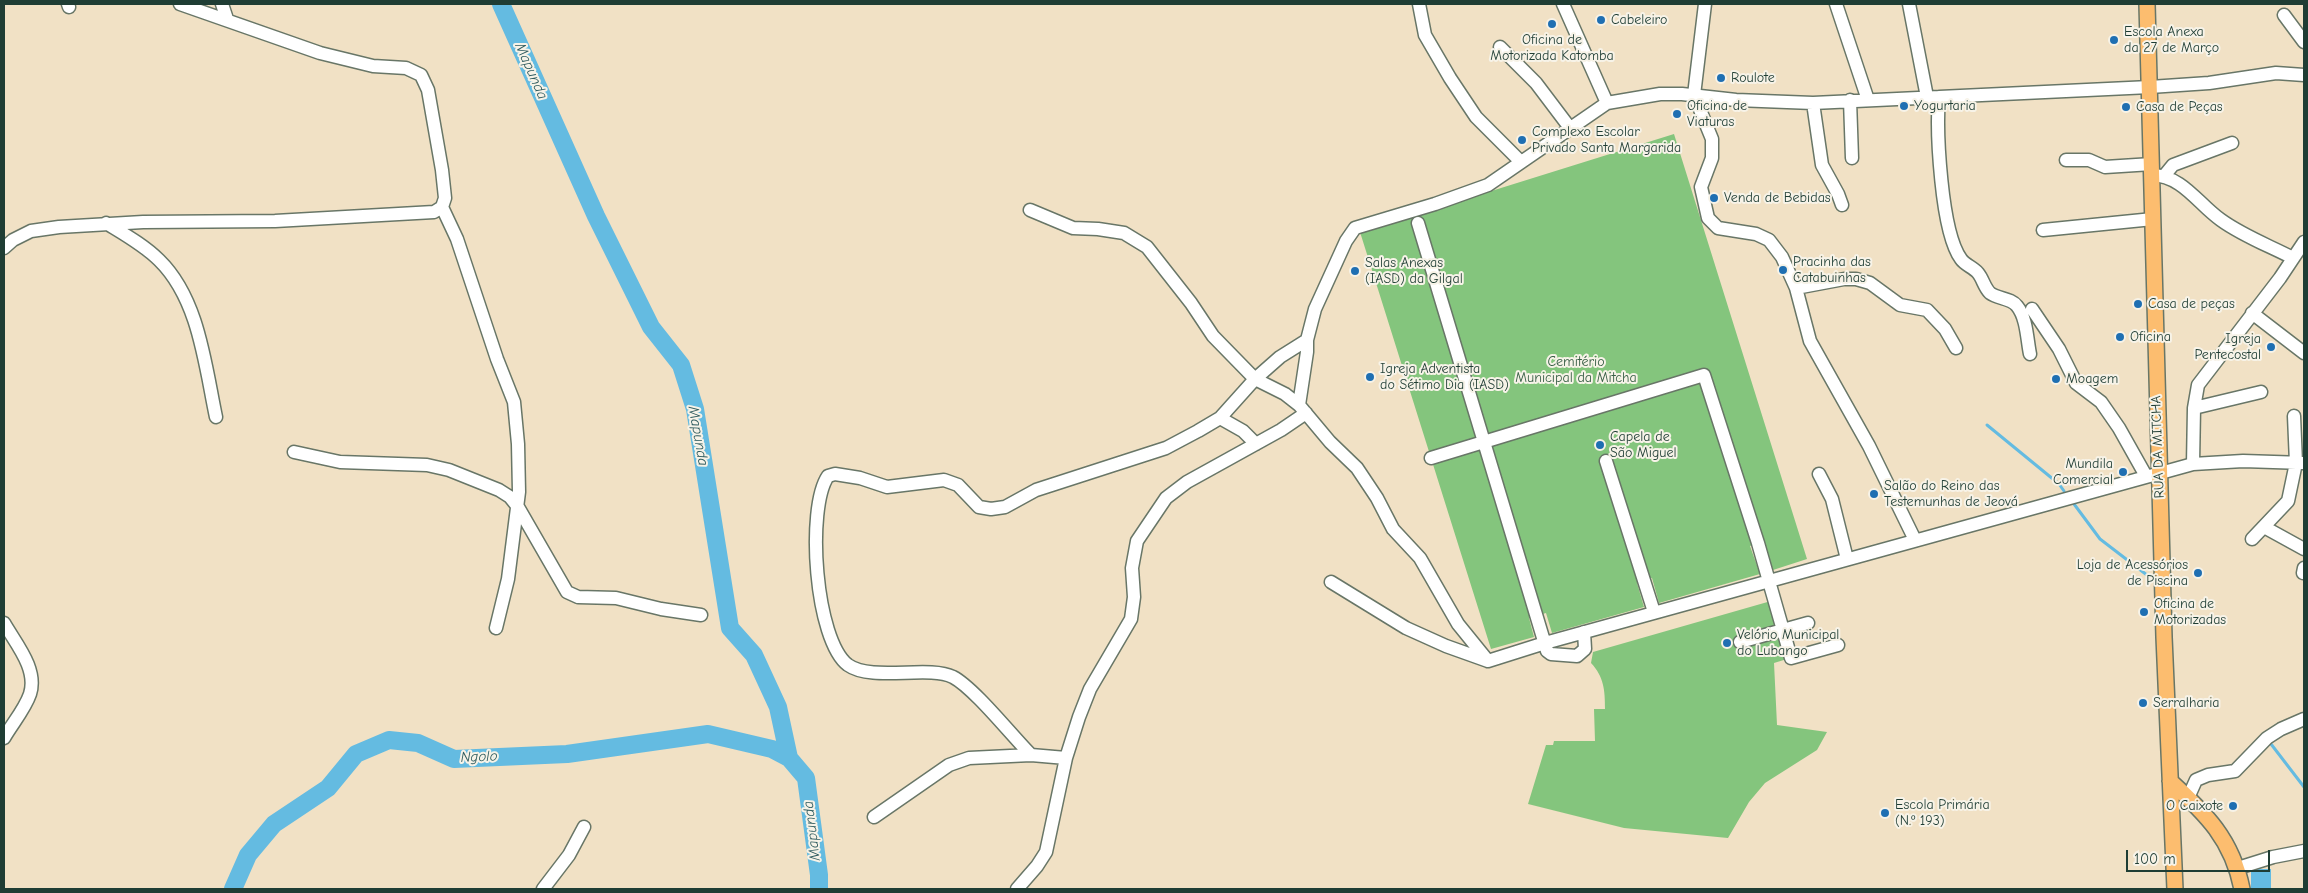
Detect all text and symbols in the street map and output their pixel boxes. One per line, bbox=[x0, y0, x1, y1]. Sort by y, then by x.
place label: Cabeleiro bbox=[1611, 12, 1667, 28]
marker: Cabeleiro bbox=[1595, 14, 1607, 26]
marker: Oficina de Motorizada Katomba bbox=[1546, 18, 1558, 30]
place label: Escola Anexa da 27 de Março bbox=[2124, 24, 2219, 56]
place label: Oficina de Motorizada Katomba bbox=[1490, 32, 1614, 64]
marker: Escola Anexa da 27 de Março bbox=[2108, 34, 2120, 46]
water label: Mapunda bbox=[511, 40, 551, 102]
place label: Roulote bbox=[1731, 70, 1775, 86]
marker: Roulote bbox=[1715, 72, 1727, 84]
place label: Oficina de Viaturas bbox=[1687, 98, 1747, 130]
place label: Yogurtaria bbox=[1914, 98, 1976, 114]
place label: Casa de Peças bbox=[2136, 99, 2223, 115]
marker: Yogurtaria bbox=[1898, 100, 1910, 112]
marker: Casa de Peças bbox=[2120, 101, 2132, 113]
marker: Oficina de Viaturas bbox=[1671, 108, 1683, 120]
place label: Complexo Escolar Privado Santa Margarida bbox=[1532, 124, 1681, 156]
marker: Complexo Escolar Privado Santa Margarida bbox=[1516, 134, 1528, 146]
place label: Venda de Bebidas bbox=[1724, 190, 1831, 206]
marker: Venda de Bebidas bbox=[1708, 192, 1720, 204]
place label: Pracinha das Catabuinhas bbox=[1793, 254, 1871, 286]
place label: Salas Anexas (IASD) da Gilgal bbox=[1365, 255, 1463, 288]
marker: Pracinha das Catabuinhas bbox=[1777, 264, 1789, 276]
marker: Salas Anexas (IASD) da Gilgal bbox=[1349, 265, 1361, 277]
place label: Casa de peças bbox=[2148, 296, 2235, 312]
marker: Casa de peças bbox=[2132, 298, 2144, 310]
place label: Oficina bbox=[2130, 329, 2171, 345]
marker: Oficina bbox=[2114, 331, 2126, 343]
place label: Igreja Pentecostal bbox=[2195, 331, 2261, 364]
marker: Igreja Pentecostal bbox=[2265, 341, 2277, 353]
park label: Cemitério Municipal da Mitcha bbox=[1515, 354, 1637, 387]
place label: Igreja Adventista do Sétimo Dia (IASD) bbox=[1380, 361, 1509, 394]
marker: Igreja Adventista do Sétimo Dia (IASD) bbox=[1364, 371, 1376, 383]
place label: Moagem bbox=[2066, 371, 2118, 387]
marker: Moagem bbox=[2050, 373, 2062, 385]
street label: RUA DA MITCHA bbox=[2148, 395, 2168, 499]
water label: Mapunda bbox=[684, 405, 712, 467]
place label: Capela de São Miguel bbox=[1610, 429, 1677, 462]
marker: Capela de São Miguel bbox=[1594, 439, 1606, 451]
place label: Mundila Comercial bbox=[2053, 456, 2113, 488]
marker: Mundila Comercial bbox=[2117, 466, 2129, 478]
place label: Salão do Reino das Testemunhas de Jeová bbox=[1884, 478, 2018, 511]
marker: Salão do Reino das Testemunhas de Jeová bbox=[1868, 488, 1880, 500]
place label: Loja de Acessórios de Piscina bbox=[2077, 557, 2188, 590]
marker: Loja de Acessórios de Piscina bbox=[2192, 567, 2204, 579]
place label: Oficina de Motorizadas bbox=[2154, 596, 2226, 628]
marker: Oficina de Motorizadas bbox=[2138, 606, 2150, 618]
place label: Velório Municipal do Lubango bbox=[1737, 627, 1839, 660]
marker: Velório Municipal do Lubango bbox=[1721, 637, 1733, 649]
place label: Serralharia bbox=[2153, 695, 2220, 711]
marker: Serralharia bbox=[2137, 697, 2149, 709]
water label: Ngolo bbox=[460, 747, 498, 767]
place label: Escola Primária (N.º 193) bbox=[1895, 797, 1990, 830]
place label: O Caixote bbox=[2166, 798, 2223, 814]
water label: Mapunda bbox=[799, 800, 825, 862]
marker: O Caixote bbox=[2227, 800, 2239, 812]
marker: Escola Primária (N.º 193) bbox=[1879, 807, 1891, 819]
scale bar bbox=[2128, 840, 2272, 872]
text: 100 m bbox=[2134, 850, 2176, 868]

